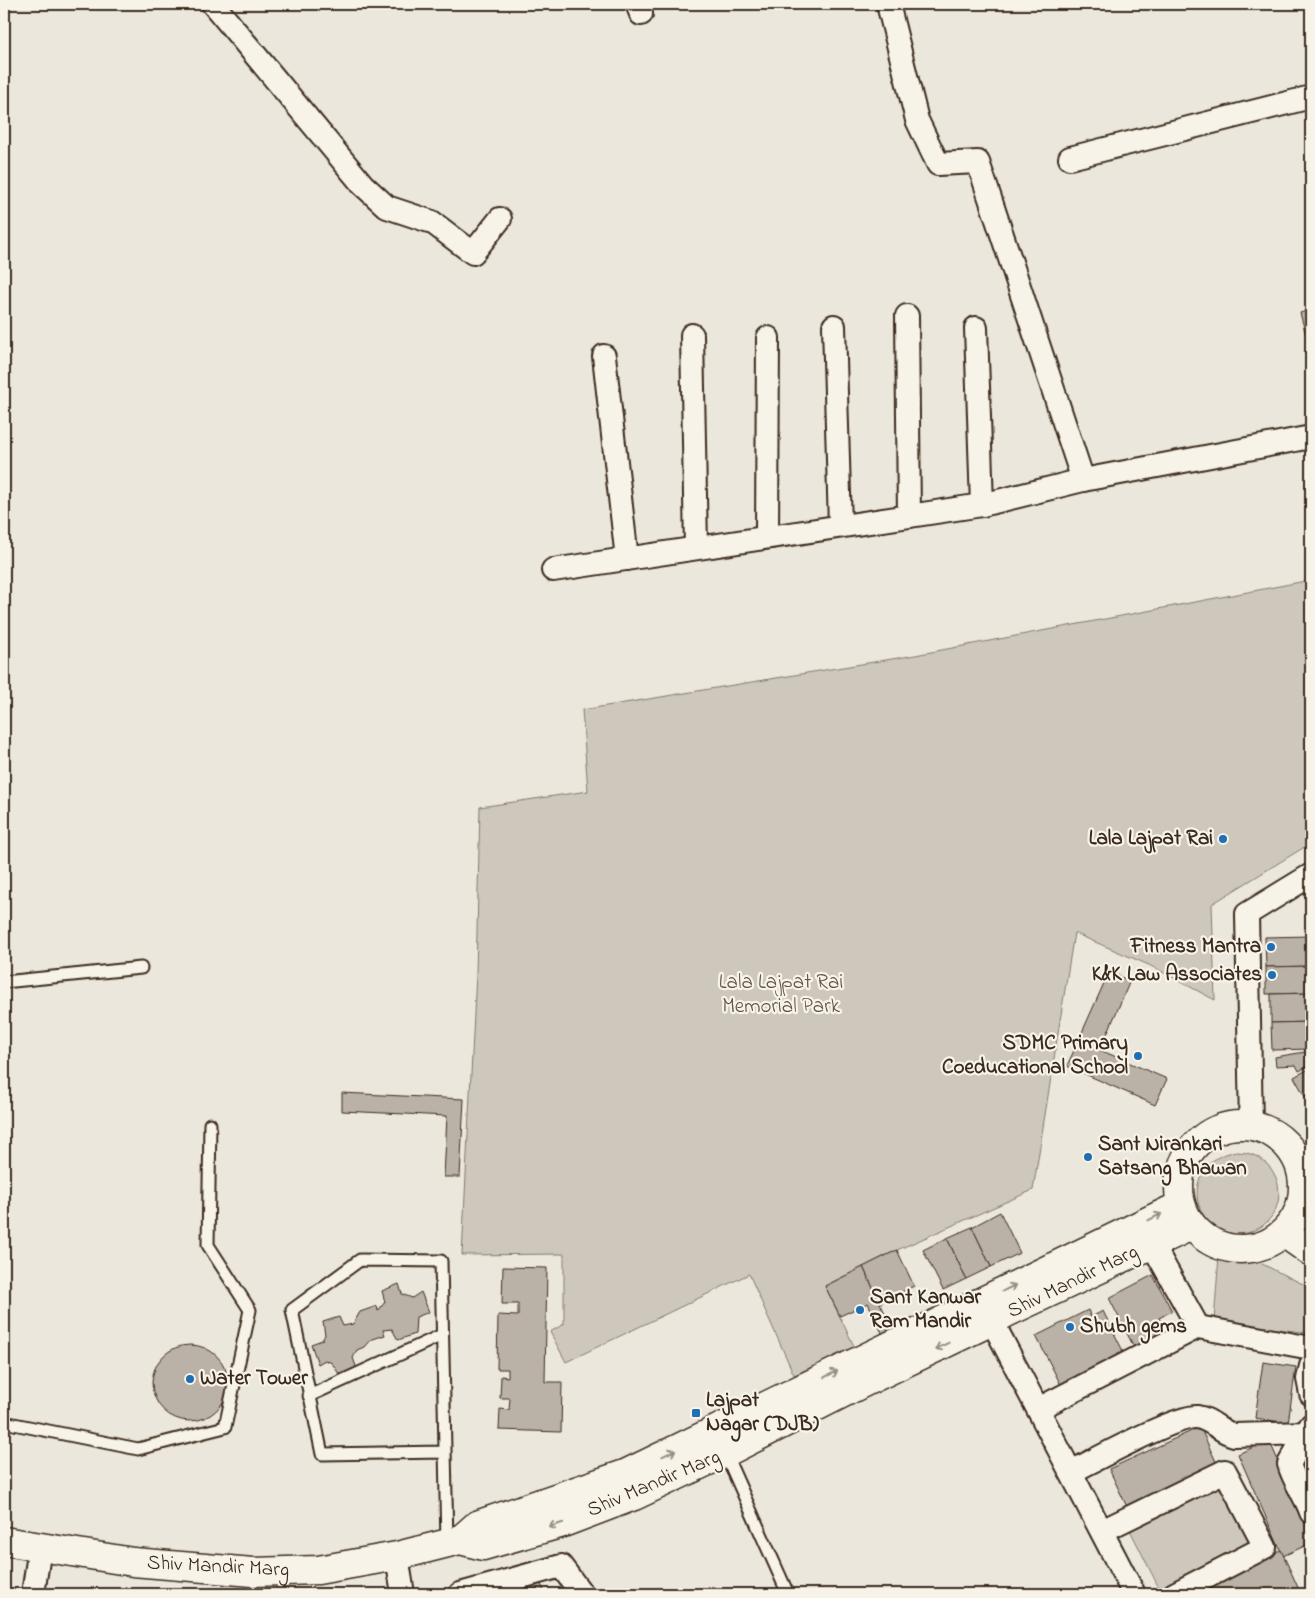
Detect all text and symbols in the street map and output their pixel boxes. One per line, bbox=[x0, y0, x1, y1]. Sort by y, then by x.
place label: Lala Lajpat Rai bbox=[1089, 824, 1213, 854]
marker: Lala Lajpat Rai bbox=[1217, 833, 1229, 845]
place label: Fitness Mantra bbox=[1130, 932, 1261, 962]
marker: Fitness Mantra bbox=[1265, 941, 1277, 953]
place label: K&K Law Associates bbox=[1092, 960, 1262, 990]
park label: Lala Lajpat Rai Memorial Park bbox=[719, 968, 843, 1022]
marker: K&K Law Associates bbox=[1266, 969, 1278, 981]
place label: SDMC Primary Coeducational School bbox=[942, 1029, 1128, 1083]
marker: SDMC Primary Coeducational School bbox=[1132, 1050, 1144, 1062]
place label: Sant Nirankari Satsang Bhawan bbox=[1098, 1130, 1247, 1186]
marker: Sant Nirankari Satsang Bhawan bbox=[1082, 1151, 1094, 1163]
one-way arrow bbox=[1147, 1212, 1162, 1222]
street label: Shiv Mandir Marg bbox=[1002, 1237, 1144, 1328]
place label: Sant Kanwar Ram Mandir bbox=[870, 1283, 981, 1337]
one-way arrow bbox=[1001, 1283, 1016, 1292]
marker: Sant Kanwar Ram Mandir bbox=[854, 1304, 866, 1316]
place label: Shubh gems bbox=[1080, 1312, 1187, 1344]
marker: Shubh gems bbox=[1064, 1321, 1076, 1333]
one-way arrow bbox=[935, 1341, 950, 1351]
place label: Water Tower bbox=[200, 1364, 308, 1394]
one-way arrow bbox=[823, 1369, 838, 1378]
marker: Water Tower bbox=[184, 1373, 196, 1385]
place label: Lajpat Nagar (DJB) bbox=[706, 1386, 820, 1442]
marker: Lajpat Nagar (DJB) bbox=[690, 1407, 702, 1419]
street label: Shiv Mandir Marg bbox=[583, 1442, 726, 1527]
one-way arrow bbox=[661, 1447, 676, 1457]
one-way arrow bbox=[548, 1520, 564, 1530]
street label: Shiv Mandir Marg bbox=[146, 1548, 290, 1588]

